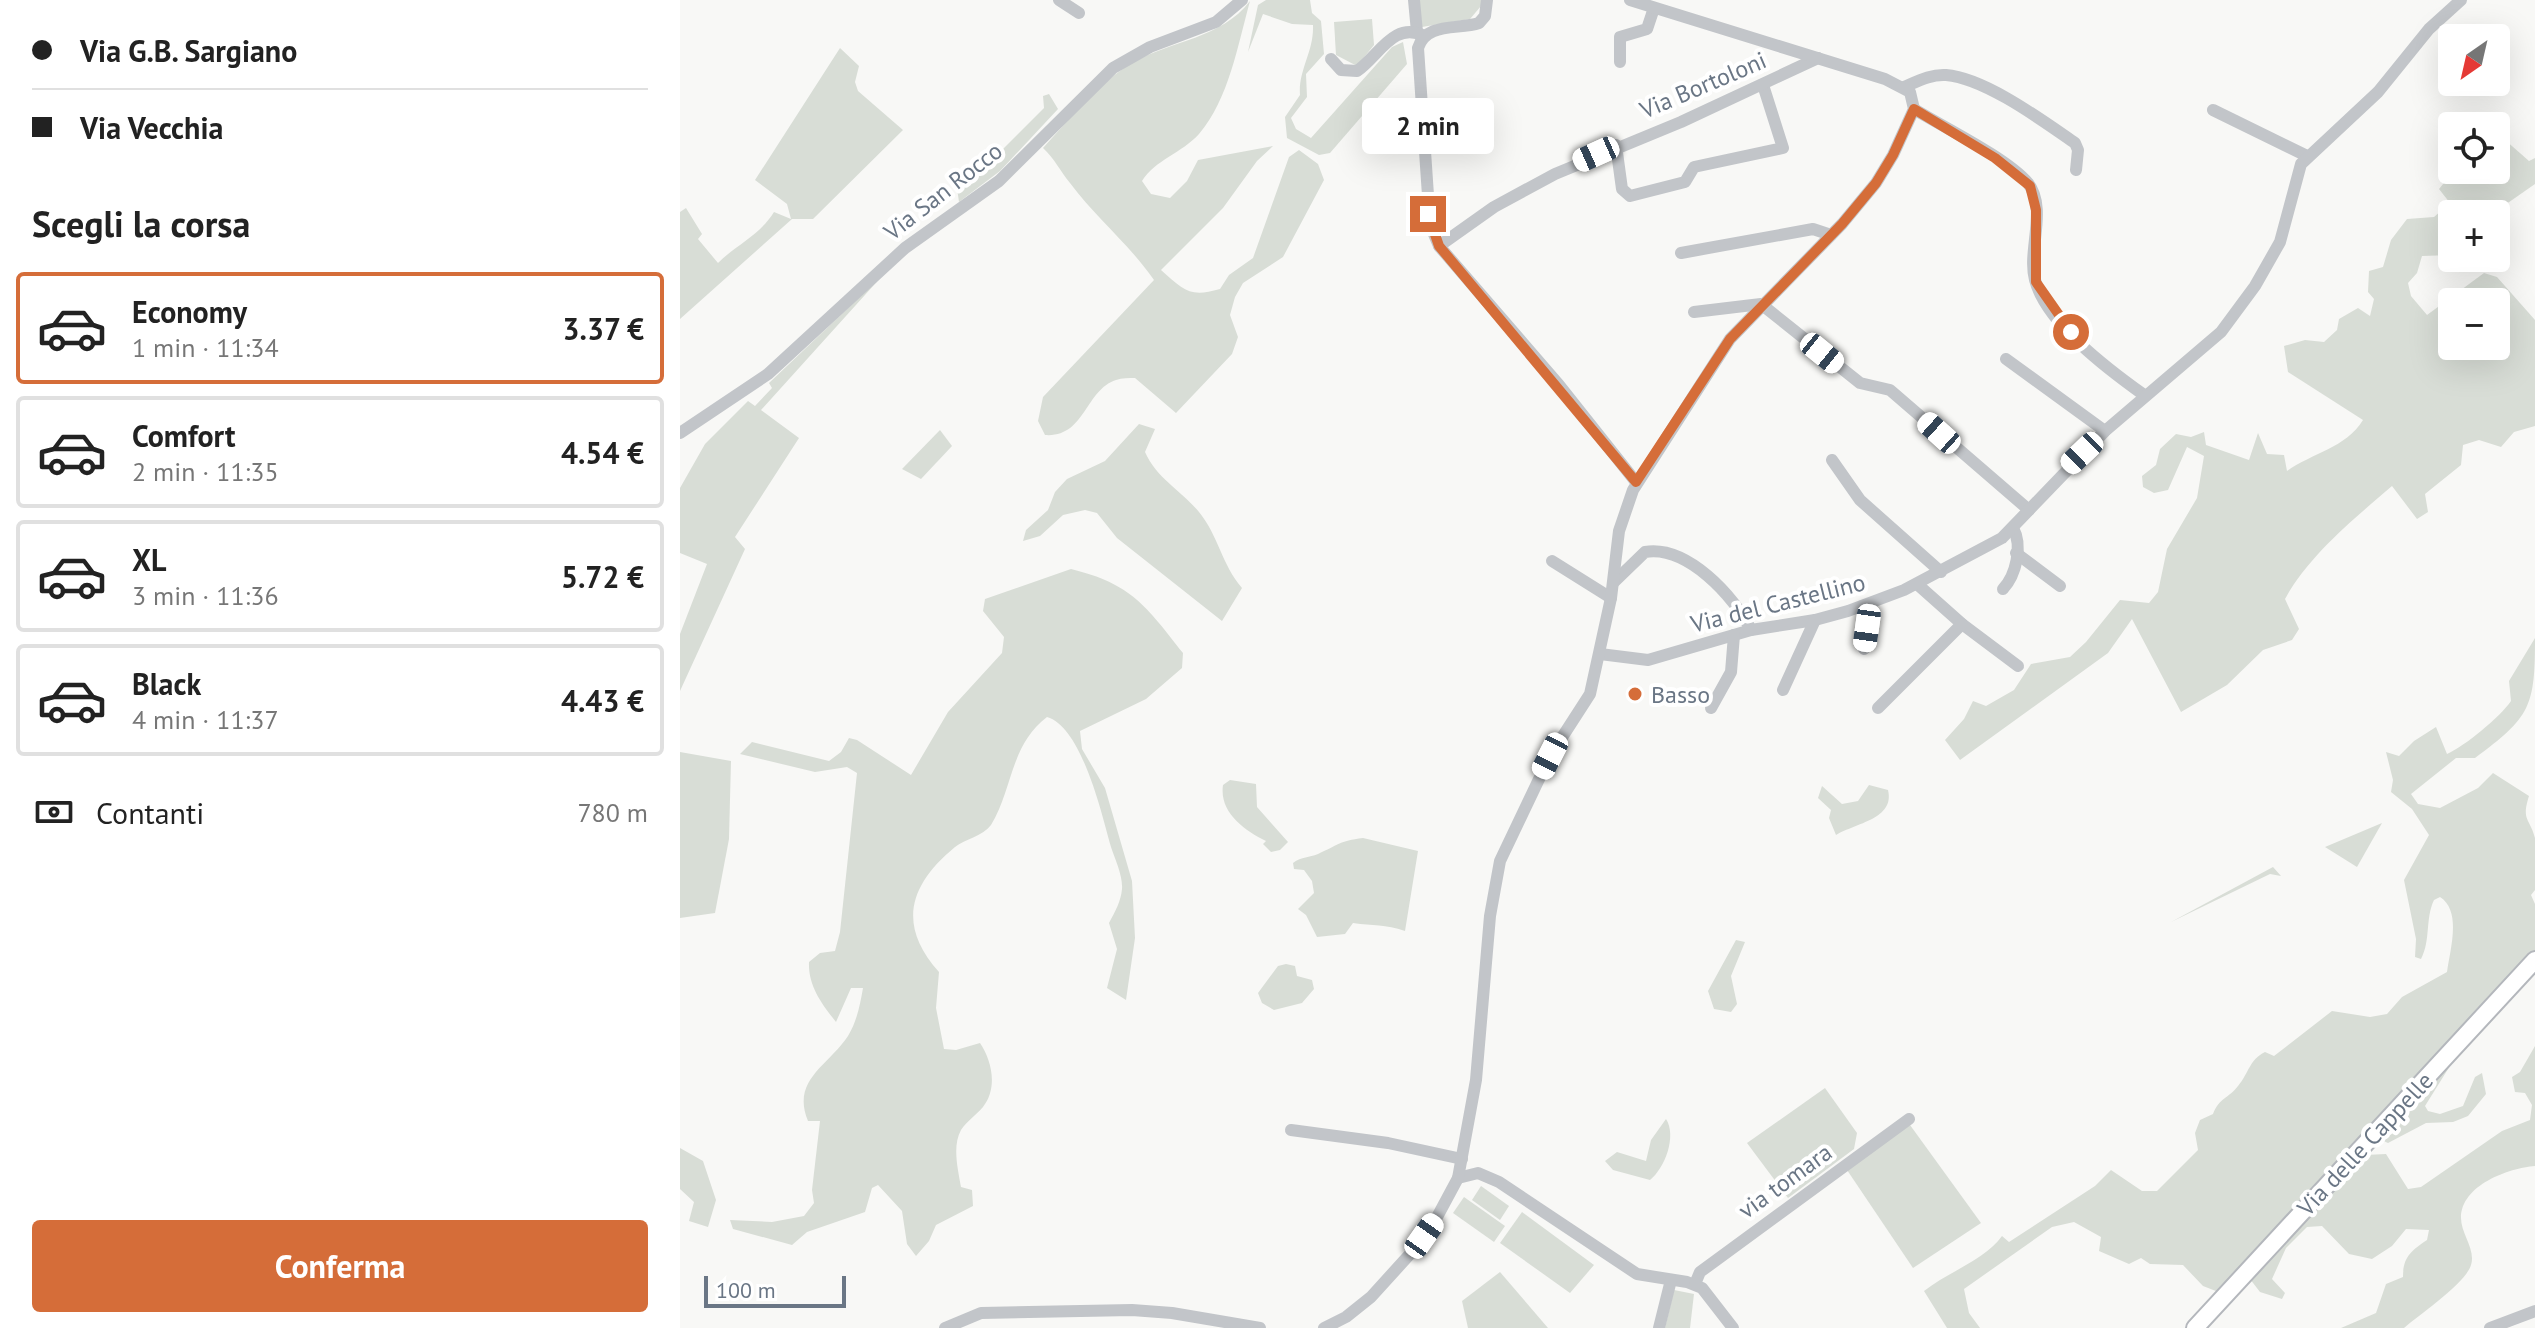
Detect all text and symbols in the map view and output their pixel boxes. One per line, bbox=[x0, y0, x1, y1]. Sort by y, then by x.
north arrow bbox=[2438, 24, 2510, 96]
map controls bbox=[2438, 24, 2510, 360]
text: Via G.B. Sargiano bbox=[80, 31, 297, 70]
street label: Via Bortoloni bbox=[1634, 44, 1771, 126]
callout: 2 min bbox=[1362, 98, 1494, 154]
text: Via Vecchia bbox=[80, 108, 223, 147]
text: 2 min bbox=[1396, 109, 1460, 142]
button: locate bbox=[2438, 112, 2510, 184]
car bbox=[1569, 133, 1623, 175]
street label: Via San Rocco bbox=[877, 135, 1008, 248]
route end bbox=[1410, 196, 1446, 232]
text: Scegli la corsa bbox=[32, 200, 250, 247]
button: + bbox=[2438, 200, 2510, 272]
button: − bbox=[2438, 288, 2510, 360]
icon: car bbox=[36, 292, 108, 364]
text: Economy bbox=[132, 292, 247, 331]
text: 3.37 € bbox=[563, 309, 644, 348]
route start bbox=[2053, 314, 2089, 350]
car bbox=[1796, 329, 1848, 377]
text: 1 min · 11:34 bbox=[132, 331, 279, 364]
car bbox=[1913, 408, 1965, 458]
icon: car bbox=[36, 416, 108, 488]
text: Comfort bbox=[132, 416, 235, 455]
car bbox=[2056, 428, 2108, 478]
text: 4.54 € bbox=[561, 433, 644, 472]
text: 2 min · 11:35 bbox=[132, 455, 279, 488]
icon: car bbox=[36, 540, 108, 612]
text: XL bbox=[132, 540, 166, 579]
text: 5.72 € bbox=[561, 557, 644, 596]
street label: Via del Castellino bbox=[1687, 566, 1868, 640]
text: 3 min · 11:36 bbox=[132, 579, 279, 612]
car bbox=[1852, 603, 1882, 653]
icon: car bbox=[36, 664, 108, 736]
text: Black bbox=[132, 664, 201, 703]
place label: Basso bbox=[1651, 679, 1710, 710]
text: 4.43 € bbox=[561, 681, 644, 720]
marker: Basso bbox=[1626, 685, 1644, 703]
text: 4 min · 11:37 bbox=[132, 703, 279, 736]
car bbox=[1528, 729, 1572, 783]
icon: cash bbox=[32, 790, 76, 834]
text: Contanti bbox=[96, 793, 204, 832]
text: 780 m bbox=[577, 796, 648, 829]
street label: Via delle Cappelle bbox=[2290, 1066, 2440, 1223]
street label: via tomara bbox=[1732, 1137, 1838, 1225]
car bbox=[1400, 1209, 1448, 1263]
button: Conferma bbox=[32, 1220, 648, 1312]
scale bar bbox=[704, 1272, 846, 1308]
text: 100 m bbox=[716, 1276, 776, 1304]

